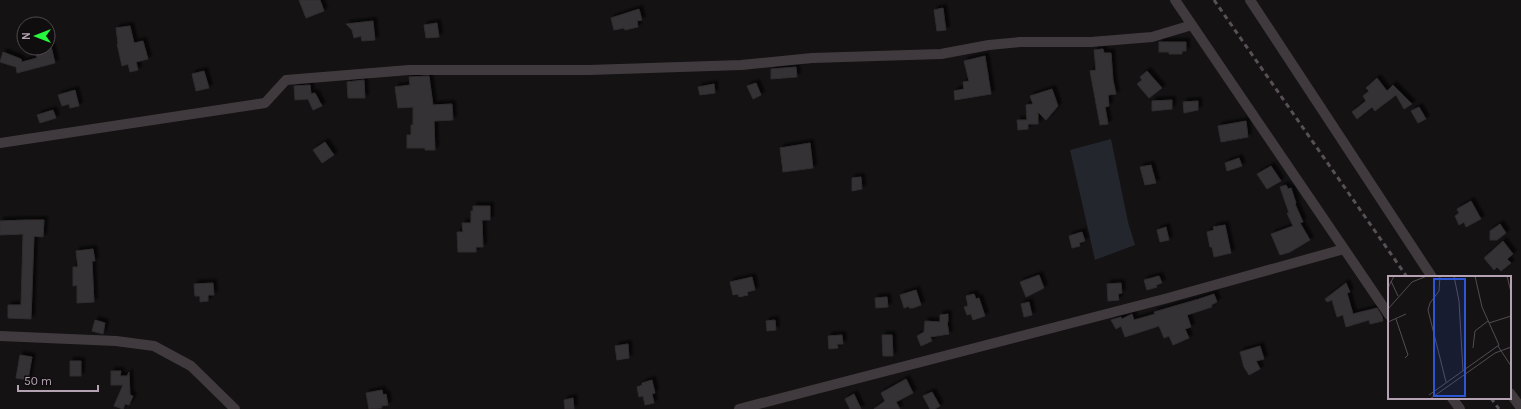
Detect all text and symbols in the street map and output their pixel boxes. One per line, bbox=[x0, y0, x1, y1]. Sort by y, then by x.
north arrow bbox=[16, 16, 56, 56]
text: N bbox=[20, 32, 33, 40]
inset map bbox=[1388, 276, 1511, 399]
scale bar bbox=[18, 367, 98, 393]
text: 50 m bbox=[24, 374, 52, 388]

